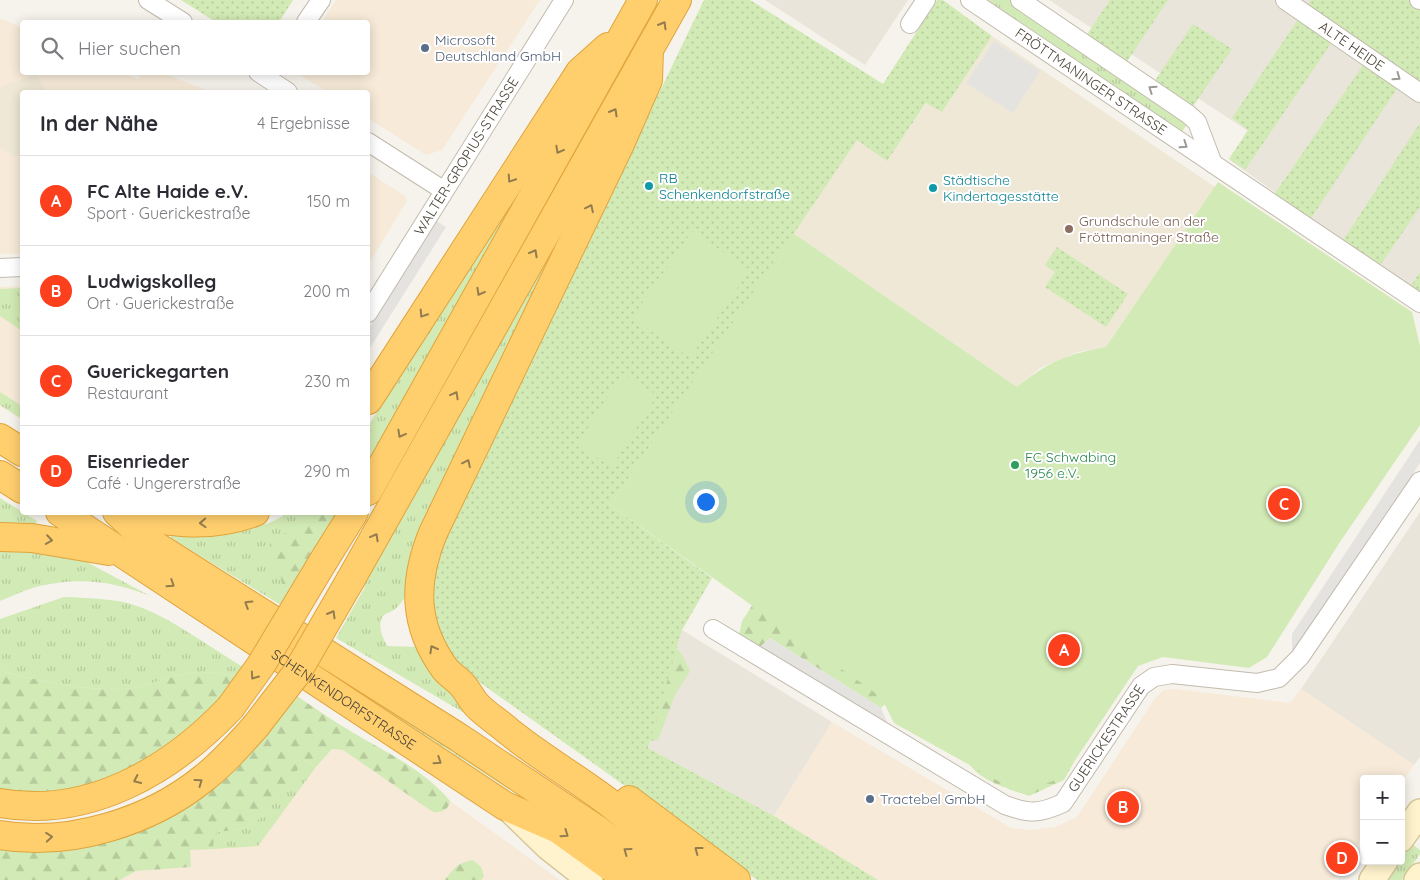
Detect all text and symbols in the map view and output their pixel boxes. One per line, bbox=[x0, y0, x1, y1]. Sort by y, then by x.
street label: ALTE HEIDE bbox=[1315, 17, 1388, 75]
search box bbox=[20, 20, 370, 75]
one-way arrow bbox=[656, 21, 666, 30]
street label: FRÖTTMANINGER STRASSE bbox=[1012, 24, 1171, 139]
place label: Microsoft Deutschland GmbH bbox=[435, 31, 561, 65]
icon: search bbox=[38, 34, 66, 62]
text: Hier suchen bbox=[78, 36, 181, 60]
marker: Microsoft Deutschland GmbH bbox=[419, 42, 431, 54]
one-way arrow bbox=[1391, 71, 1400, 80]
street label: WALTER-GROPIUS-STRASSE bbox=[410, 74, 523, 239]
one-way arrow bbox=[1148, 86, 1158, 95]
one-way arrow bbox=[607, 108, 617, 117]
text: In der Nähe bbox=[40, 110, 158, 136]
text: 4 Ergebnisse bbox=[257, 113, 350, 133]
one-way arrow bbox=[1178, 139, 1188, 148]
one-way arrow bbox=[555, 144, 565, 153]
place label: RB Schenkendorfstraße bbox=[659, 169, 790, 203]
place label: Städtische Kindertagesstätte bbox=[943, 171, 1059, 205]
one-way arrow bbox=[507, 174, 517, 183]
text: FC Alte Haide e.V. bbox=[87, 179, 248, 203]
marker: RB Schenkendorfstraße bbox=[643, 180, 655, 192]
marker: Städtische Kindertagesstätte bbox=[927, 182, 939, 194]
text: A bbox=[51, 191, 61, 211]
text: 150 m bbox=[307, 191, 350, 211]
text: Sport · Guerickestraße bbox=[87, 203, 251, 223]
one-way arrow bbox=[583, 204, 594, 213]
place label: Grundschule an der Fröttmaninger Straße bbox=[1079, 212, 1219, 246]
marker: Grundschule an der Fröttmaninger Straße bbox=[1063, 223, 1075, 235]
one-way arrow bbox=[528, 250, 538, 259]
text: Ludwigskolleg bbox=[87, 269, 217, 293]
text: B bbox=[51, 281, 61, 301]
text: 200 m bbox=[303, 281, 350, 301]
one-way arrow bbox=[476, 286, 486, 295]
text: Ort · Guerickestraße bbox=[87, 293, 234, 313]
one-way arrow bbox=[420, 308, 430, 317]
text: Guerickegarten bbox=[87, 359, 229, 383]
text: C bbox=[51, 371, 61, 391]
text: 230 m bbox=[304, 371, 350, 391]
text: Restaurant bbox=[87, 383, 169, 403]
one-way arrow bbox=[448, 392, 458, 401]
one-way arrow bbox=[397, 428, 407, 437]
place label: FC Schwabing 1956 e.V. bbox=[1025, 448, 1116, 482]
text: Eisenrieder bbox=[87, 449, 189, 473]
one-way arrow bbox=[461, 459, 471, 468]
marker: FC Schwabing 1956 e.V. bbox=[1009, 459, 1021, 471]
text: D bbox=[50, 461, 62, 481]
text: 290 m bbox=[304, 461, 350, 481]
text: Café · Ungererstraße bbox=[87, 473, 241, 493]
pin: C bbox=[1268, 485, 1300, 523]
your location bbox=[693, 489, 719, 515]
one-way arrow bbox=[199, 518, 207, 529]
one-way arrow bbox=[369, 533, 379, 542]
one-way arrow bbox=[44, 534, 53, 544]
one-way arrow bbox=[165, 578, 174, 587]
one-way arrow bbox=[244, 601, 253, 611]
one-way arrow bbox=[325, 610, 335, 619]
pin: A bbox=[1048, 631, 1080, 669]
street label: SCHENKENDORFSTRASSE bbox=[268, 645, 419, 754]
one-way arrow bbox=[429, 646, 439, 655]
one-way arrow bbox=[251, 671, 260, 680]
street label: GUERICKESTRASSE bbox=[1064, 681, 1148, 796]
one-way arrow bbox=[432, 754, 441, 764]
one-way arrow bbox=[133, 774, 142, 784]
map controls bbox=[1360, 775, 1405, 865]
button: + bbox=[1360, 775, 1405, 820]
one-way arrow bbox=[193, 779, 203, 788]
pin: B bbox=[1107, 788, 1139, 826]
place label: Tractebel GmbH bbox=[880, 790, 986, 808]
marker: Tractebel GmbH bbox=[864, 793, 876, 805]
button: − bbox=[1360, 820, 1405, 865]
one-way arrow bbox=[559, 828, 569, 837]
one-way arrow bbox=[45, 832, 53, 843]
pin: D bbox=[1326, 839, 1358, 877]
one-way arrow bbox=[623, 848, 633, 857]
one-way arrow bbox=[695, 848, 704, 856]

